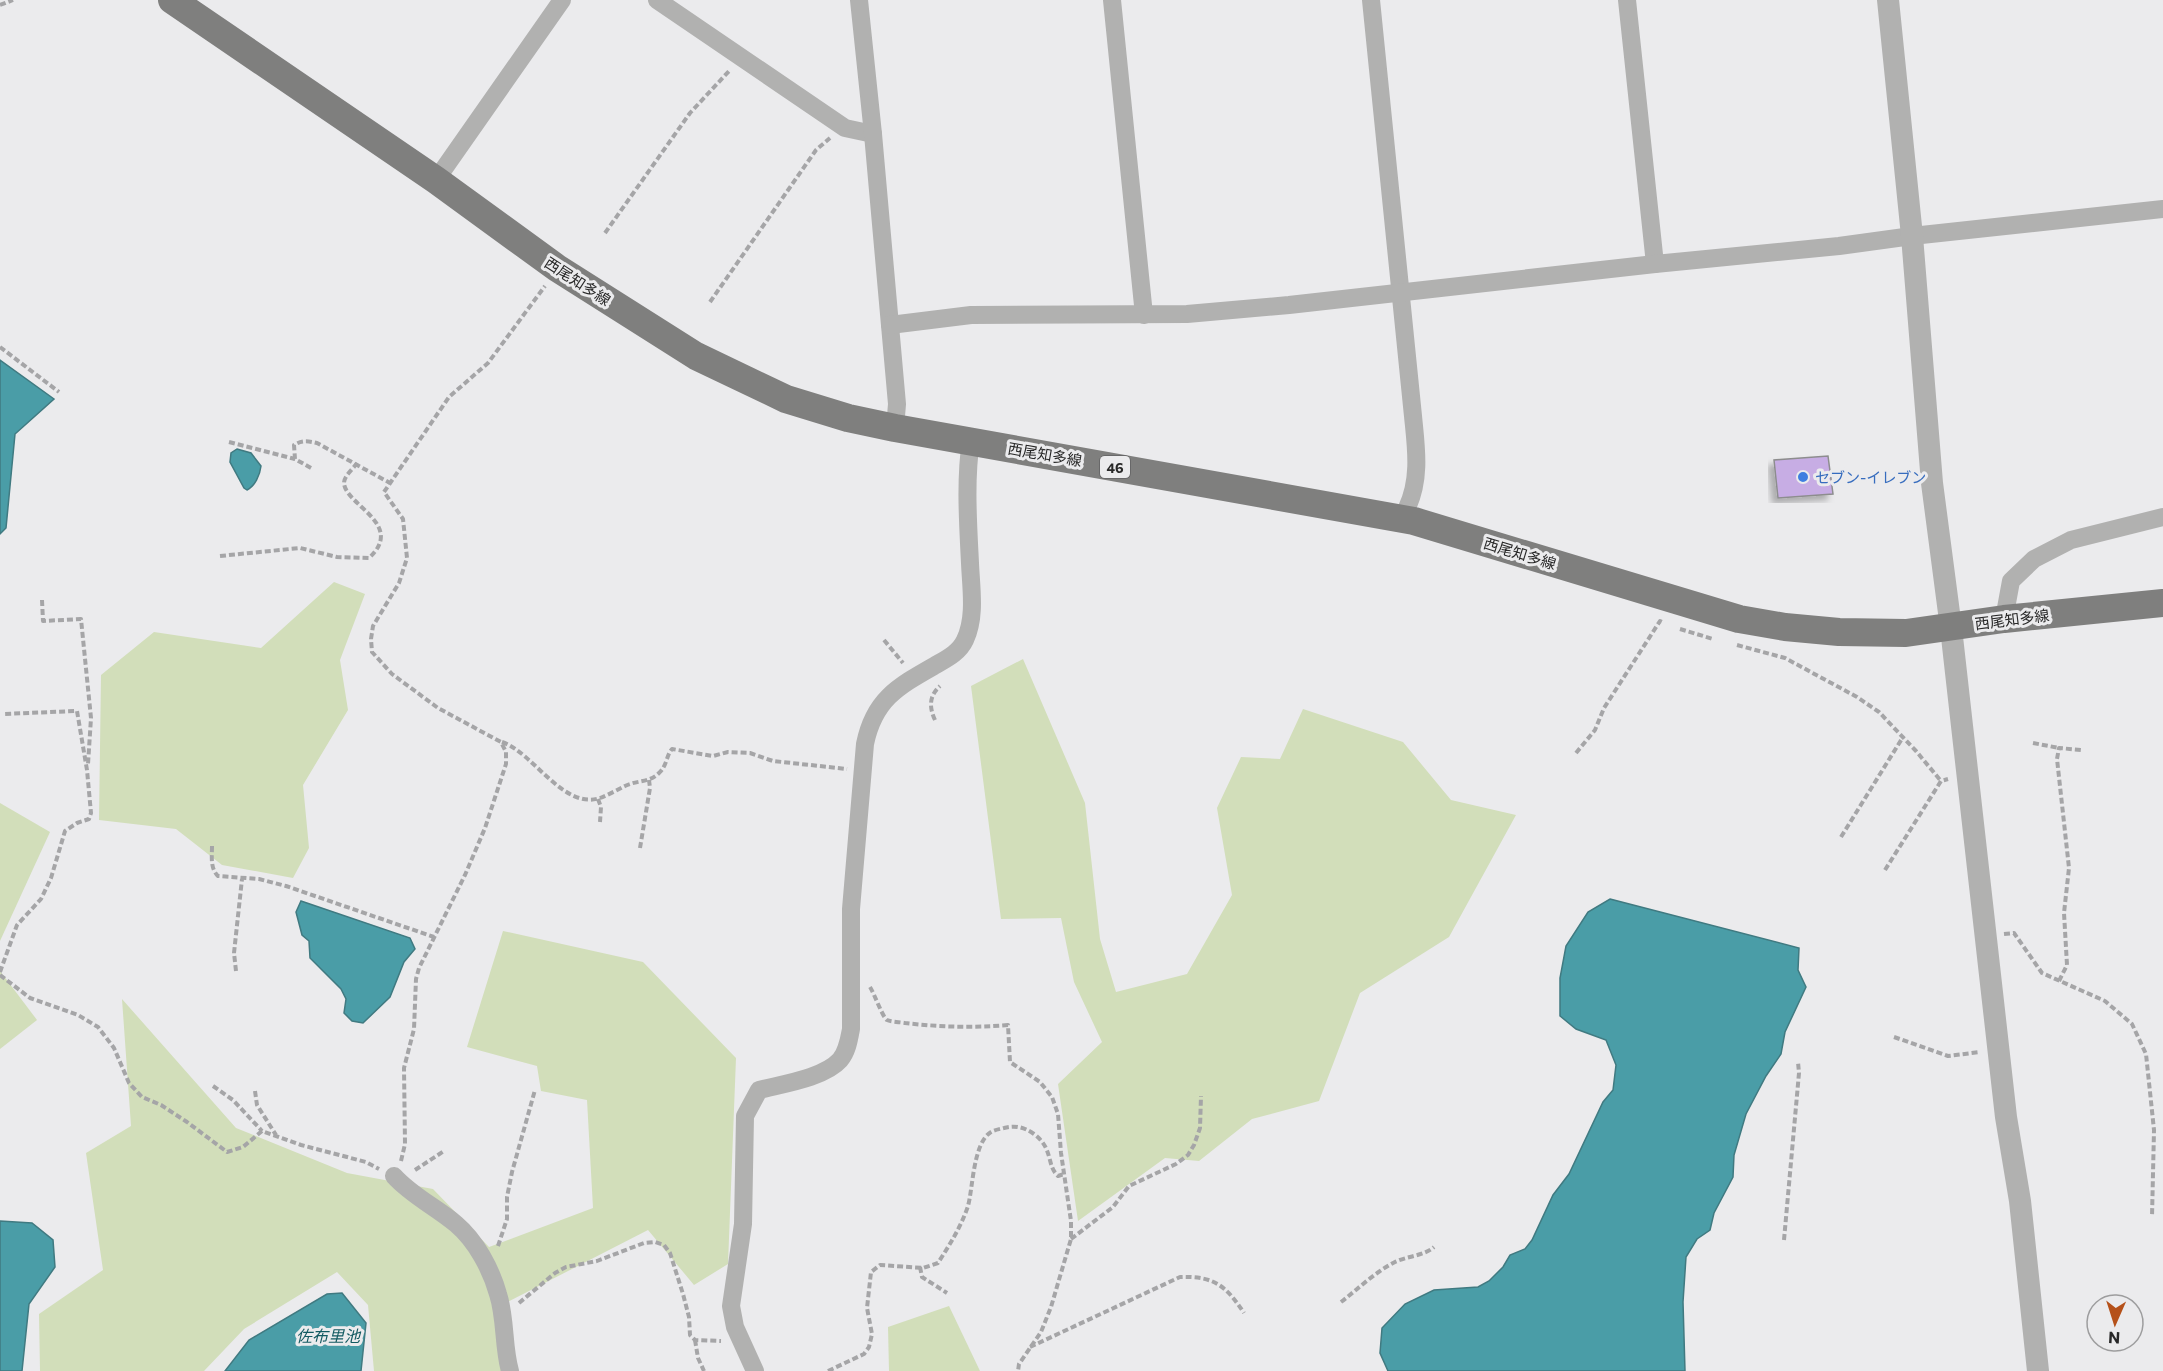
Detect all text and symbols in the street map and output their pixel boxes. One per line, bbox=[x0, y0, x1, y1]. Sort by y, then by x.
street label: 西尾知多線 bbox=[542, 253, 614, 309]
street label: 西尾知多線 bbox=[1006, 439, 1084, 469]
road number: 46 bbox=[1100, 456, 1130, 478]
place label: セブン-イレブン bbox=[1815, 468, 1926, 486]
marker: セブン-イレブン bbox=[1796, 470, 1810, 484]
street label: 西尾知多線 bbox=[1481, 533, 1559, 573]
street label: 西尾知多線 bbox=[1974, 605, 2050, 633]
north arrow bbox=[2085, 1293, 2145, 1353]
water label: 佐布里池 bbox=[296, 1326, 362, 1345]
text: N bbox=[2108, 1329, 2121, 1348]

